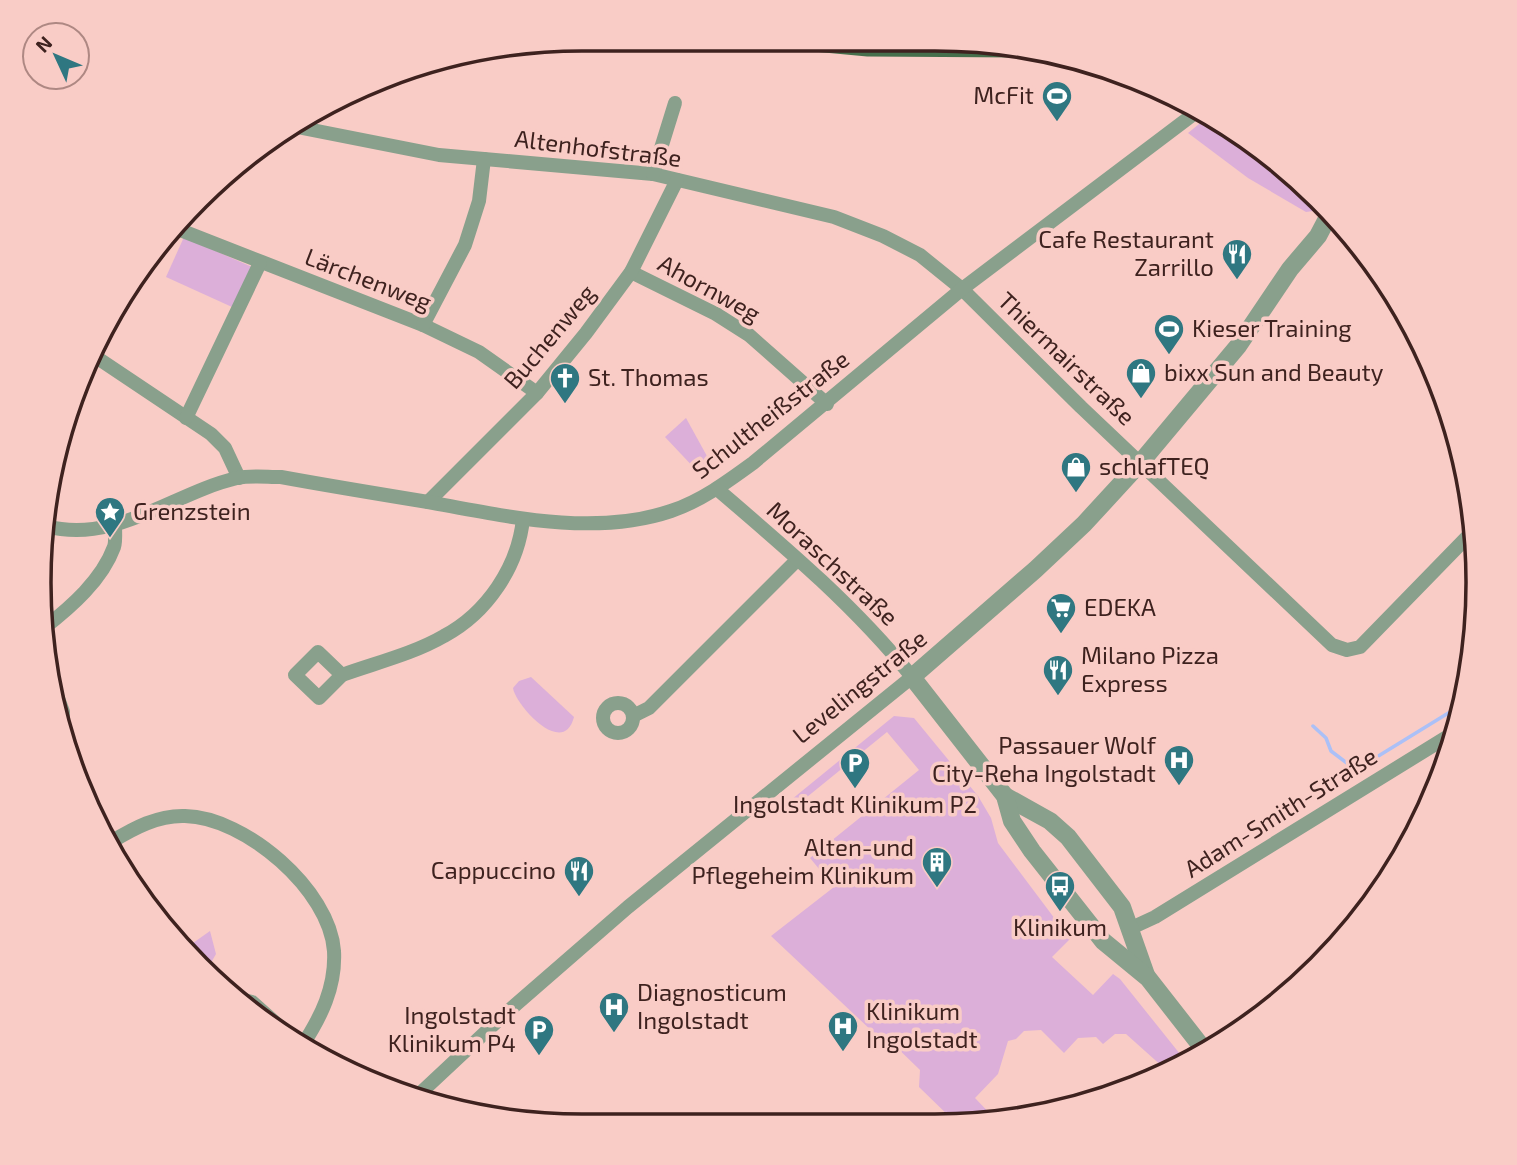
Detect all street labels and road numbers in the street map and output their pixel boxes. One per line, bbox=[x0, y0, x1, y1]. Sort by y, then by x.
street label: Altenhofstraße bbox=[513, 123, 683, 172]
street label: Lärchenweg bbox=[301, 241, 436, 316]
street label: Ahornweg bbox=[654, 248, 766, 328]
street label: Buchenweg bbox=[497, 278, 601, 394]
street label: Thiermairstraße bbox=[992, 285, 1142, 431]
street label: Schultheißstraße bbox=[686, 344, 854, 484]
street label: Moraschstraße bbox=[761, 495, 905, 631]
street label: Levelingstraße bbox=[786, 623, 932, 749]
street label: Adam-Smith-Straße bbox=[1178, 741, 1382, 883]

